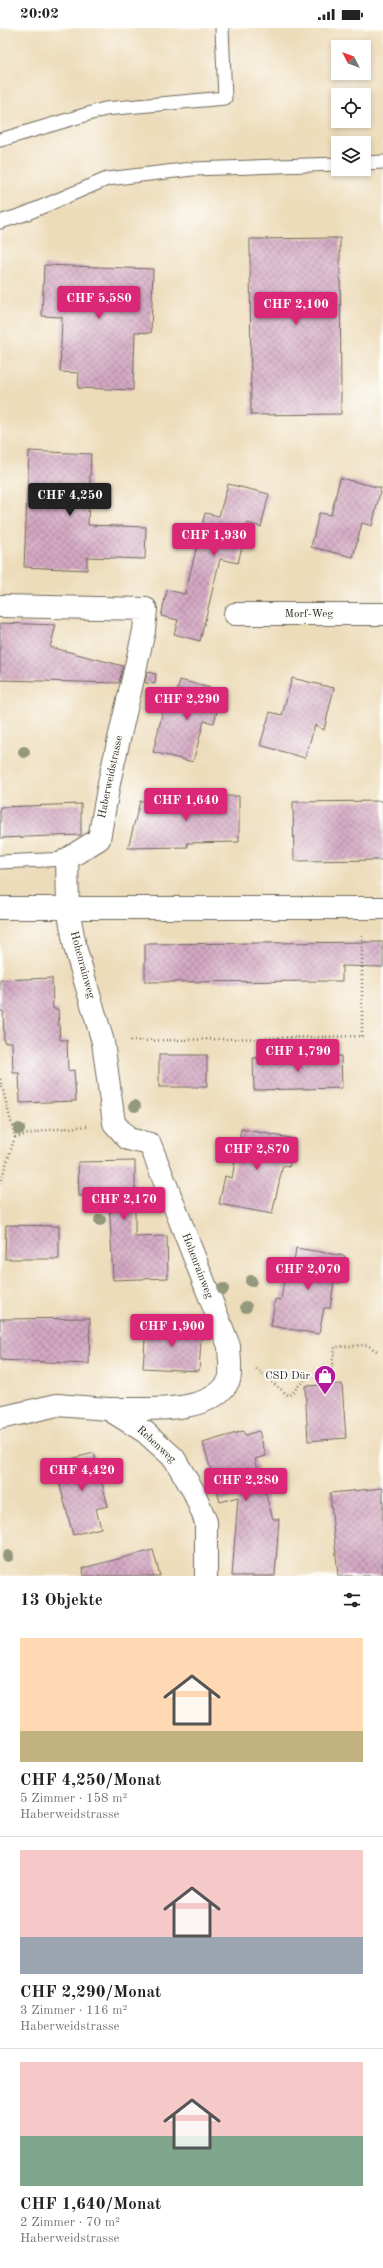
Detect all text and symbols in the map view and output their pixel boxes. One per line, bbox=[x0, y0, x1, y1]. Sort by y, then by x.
text: 20:02 bbox=[20, 7, 59, 22]
north arrow bbox=[331, 40, 371, 80]
map controls bbox=[331, 40, 371, 176]
button: locate bbox=[331, 88, 371, 128]
button: layers bbox=[331, 136, 371, 176]
pin: CHF 5,580 bbox=[53, 286, 145, 320]
text: CHF 5,580 bbox=[66, 292, 132, 305]
pin: CHF 2,100 bbox=[250, 292, 342, 326]
text: CHF 2,100 bbox=[263, 298, 329, 311]
pin: CHF 4,250 bbox=[24, 483, 116, 517]
text: CHF 4,250 bbox=[37, 489, 103, 502]
pin: CHF 1,930 bbox=[168, 523, 260, 557]
text: CHF 1,930 bbox=[181, 529, 247, 542]
street label: Morf-Weg bbox=[285, 609, 333, 620]
pin: CHF 2,290 bbox=[141, 687, 233, 721]
text: CHF 2,290 bbox=[154, 693, 220, 706]
street label: Haberweidstrasse bbox=[97, 735, 125, 819]
pin: CHF 1,640 bbox=[140, 788, 232, 822]
text: CHF 1,640 bbox=[153, 794, 219, 807]
street label: Hohenrainweg bbox=[68, 930, 96, 1000]
pin: CHF 1,790 bbox=[252, 1039, 344, 1073]
text: CHF 1,790 bbox=[265, 1045, 331, 1058]
pin: CHF 2,870 bbox=[211, 1137, 303, 1171]
text: CHF 2,870 bbox=[224, 1143, 290, 1156]
pin: CHF 2,170 bbox=[78, 1187, 170, 1221]
text: CHF 2,170 bbox=[91, 1193, 157, 1206]
street label: Hohenrainweg bbox=[180, 1232, 215, 1300]
pin: CHF 2,070 bbox=[262, 1257, 354, 1291]
text: CHF 2,070 bbox=[275, 1263, 341, 1276]
pin: CHF 1,900 bbox=[126, 1314, 218, 1348]
text: CHF 1,900 bbox=[139, 1320, 205, 1333]
shop icon: CSD Dür bbox=[312, 1363, 338, 1396]
place label: CSD Dür bbox=[265, 1371, 310, 1382]
street label: Rebenweg bbox=[134, 1424, 178, 1466]
pin: CHF 4,420 bbox=[36, 1458, 128, 1492]
text: CHF 4,420 bbox=[49, 1464, 115, 1477]
pin: CHF 2,280 bbox=[200, 1468, 292, 1502]
text: CHF 2,280 bbox=[213, 1474, 279, 1487]
icon: filters bbox=[341, 1589, 363, 1611]
text: 13 Objekte bbox=[20, 1592, 103, 1609]
icon: home bbox=[156, 1664, 228, 1736]
text: CHF 4,250/Monat bbox=[20, 1772, 161, 1789]
text: 5 Zimmer · 158 m² bbox=[20, 1792, 128, 1805]
text: Haberweidstrasse bbox=[20, 1808, 120, 1821]
icon: home bbox=[156, 1876, 228, 1948]
text: CHF 2,290/Monat bbox=[20, 1984, 161, 2001]
text: 3 Zimmer · 116 m² bbox=[20, 2004, 128, 2017]
text: Haberweidstrasse bbox=[20, 2020, 120, 2033]
icon: home bbox=[156, 2088, 228, 2160]
text: CHF 1,640/Monat bbox=[20, 2196, 161, 2213]
text: 2 Zimmer · 70 m² bbox=[20, 2216, 120, 2229]
text: Haberweidstrasse bbox=[20, 2232, 120, 2245]

